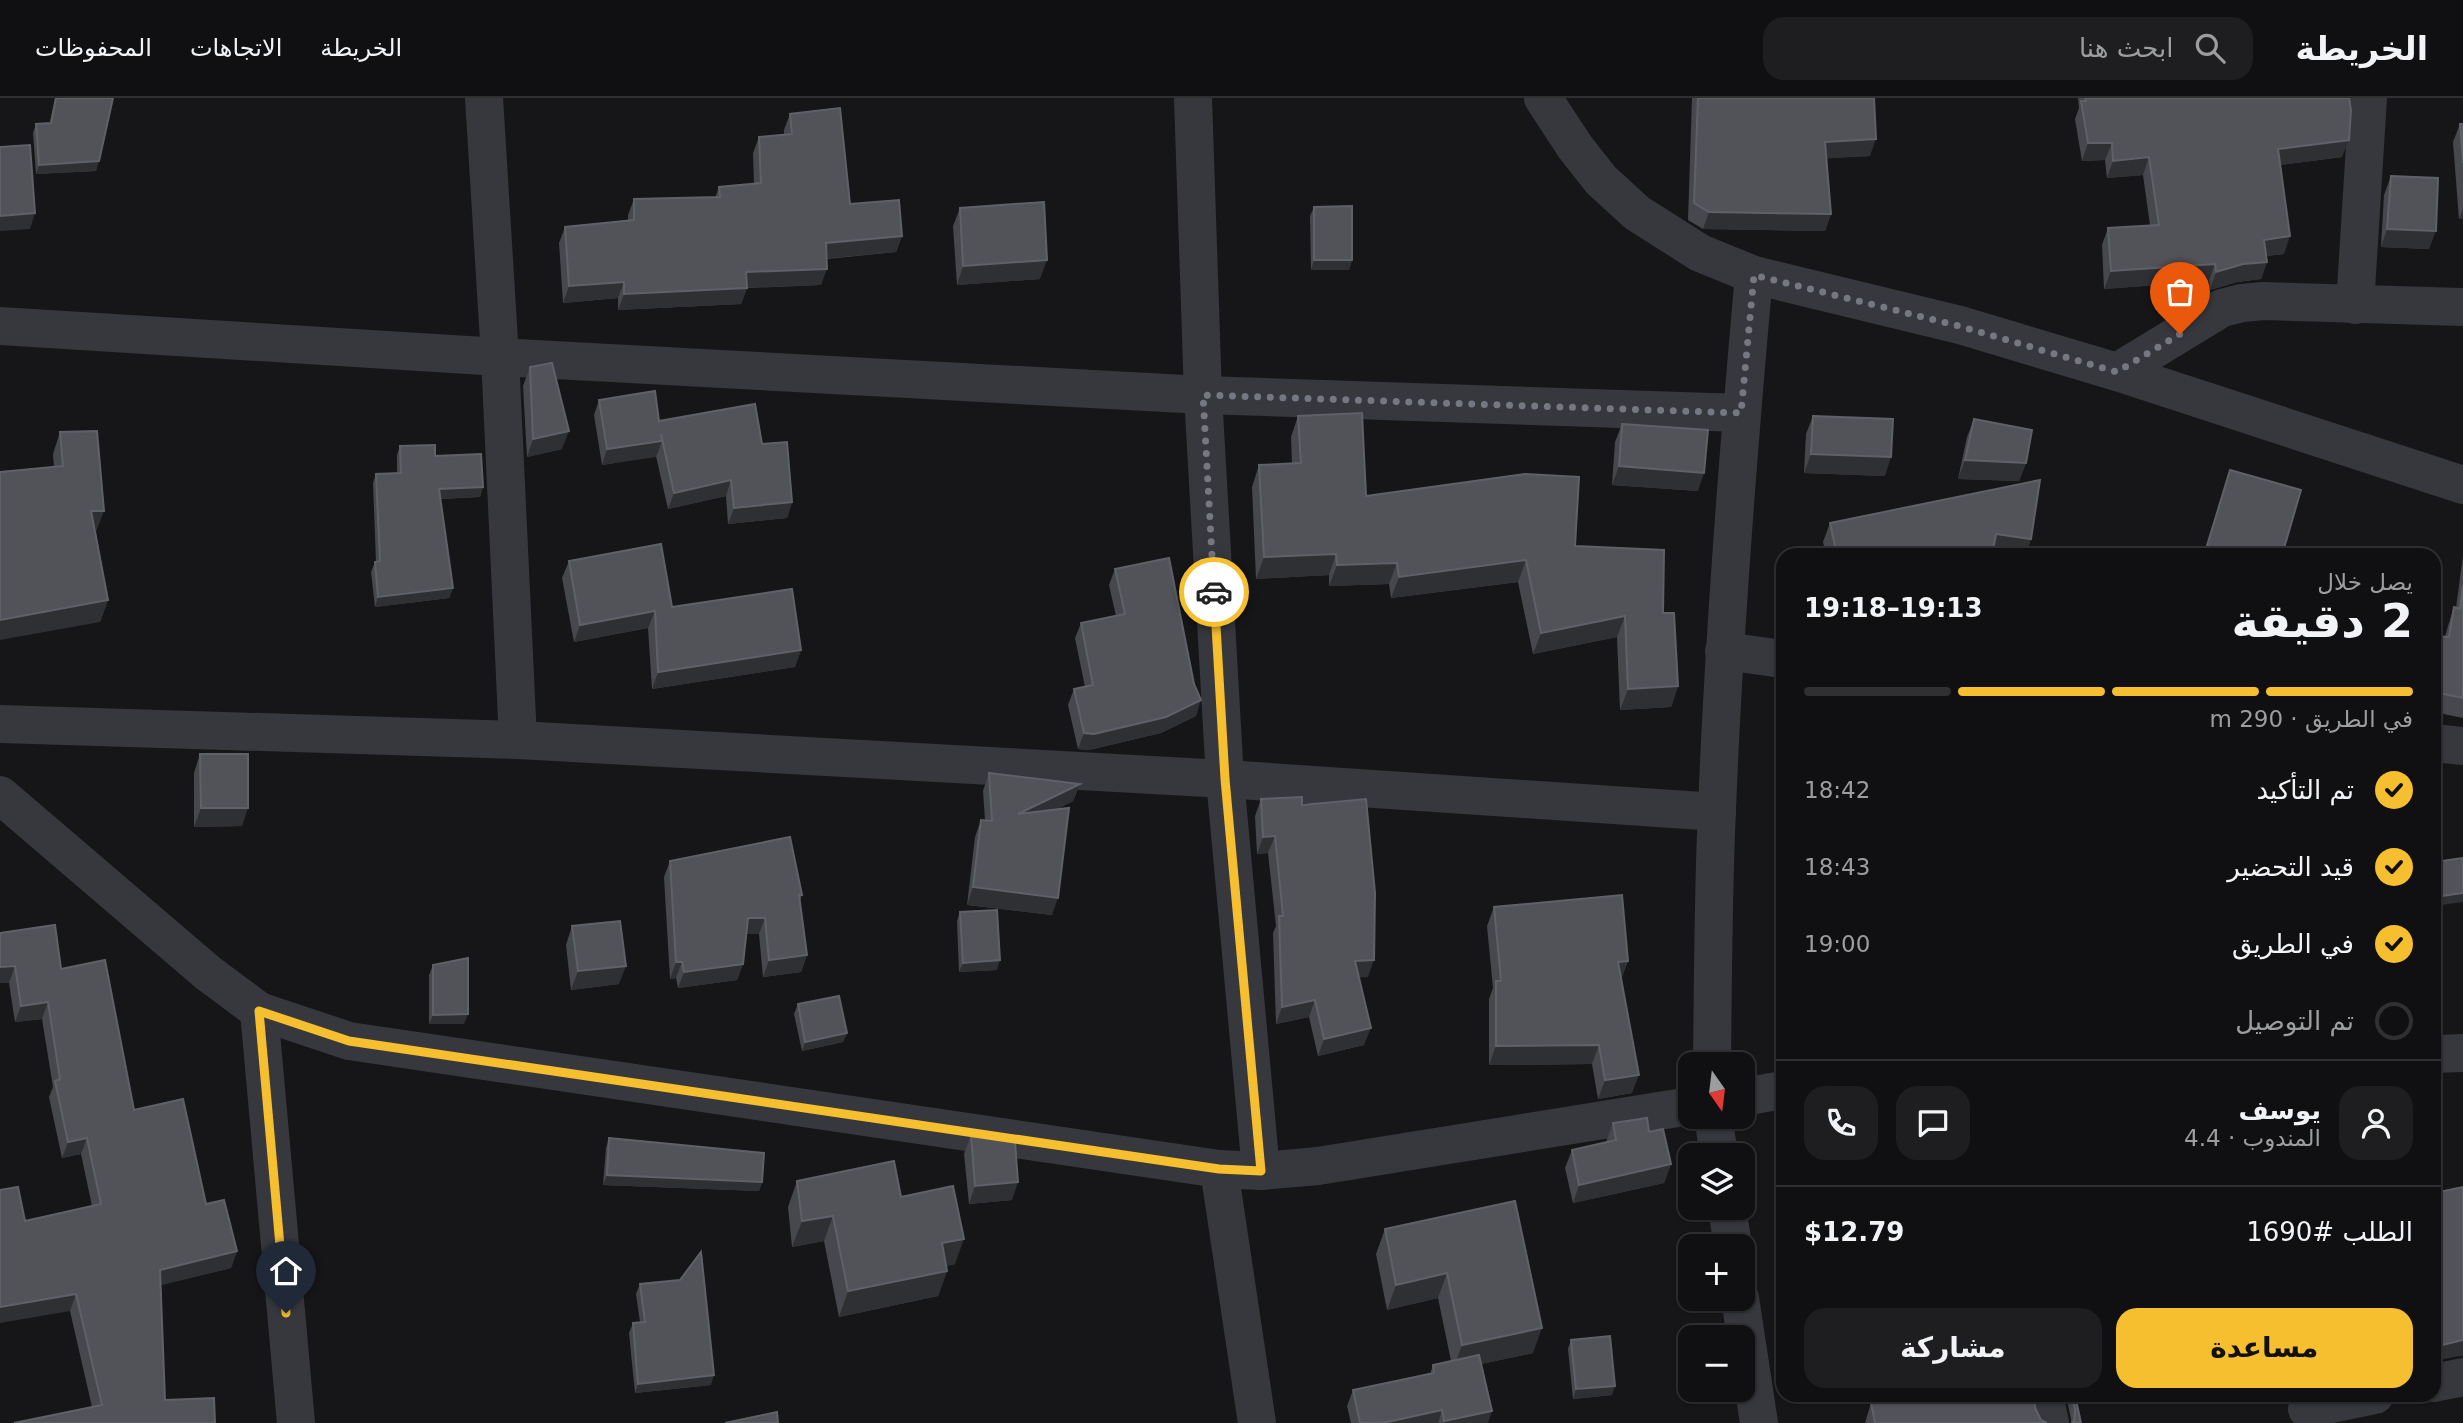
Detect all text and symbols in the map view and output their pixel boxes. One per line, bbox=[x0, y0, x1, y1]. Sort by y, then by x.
search box bbox=[1763, 17, 2253, 80]
icon: search bbox=[2191, 29, 2229, 67]
text: الخريطة bbox=[2295, 29, 2428, 68]
text: ابحث هنا bbox=[2079, 33, 2173, 63]
text: المحفوظات bbox=[35, 34, 152, 62]
text: الاتجاهات bbox=[190, 34, 282, 62]
text: الخريطة bbox=[320, 34, 402, 62]
pin bbox=[2150, 262, 2210, 334]
icon: bag bbox=[2161, 273, 2199, 311]
courier bbox=[1179, 557, 1249, 627]
text: يصل خلال bbox=[2317, 569, 2413, 595]
icon: car bbox=[1195, 573, 1233, 611]
text: 19:13–19:18 bbox=[1804, 593, 1983, 623]
text: 2 دقيقة bbox=[2231, 594, 2413, 648]
text: في الطريق · 290 m bbox=[2209, 706, 2413, 732]
icon: check bbox=[2375, 771, 2413, 809]
text: تم التأكيد bbox=[2256, 775, 2354, 805]
text: 18:42 bbox=[1804, 777, 1870, 803]
icon: check bbox=[2375, 848, 2413, 886]
text: قيد التحضير bbox=[2227, 852, 2354, 882]
text: 18:43 bbox=[1804, 854, 1870, 880]
icon: check bbox=[2375, 925, 2413, 963]
text: في الطريق bbox=[2232, 929, 2354, 959]
text: 19:00 bbox=[1804, 931, 1870, 957]
text: تم التوصيل bbox=[2235, 1006, 2354, 1036]
north arrow bbox=[1678, 1052, 1755, 1129]
map controls bbox=[1678, 1052, 1755, 1402]
button: phone bbox=[1804, 1086, 1878, 1160]
button: chat bbox=[1896, 1086, 1970, 1160]
button: person bbox=[2339, 1086, 2413, 1160]
text: يوسف bbox=[2238, 1095, 2321, 1125]
text: المندوب · 4.4 bbox=[2184, 1125, 2321, 1151]
button: layers bbox=[1678, 1143, 1755, 1220]
text: $12.79 bbox=[1804, 1217, 1904, 1247]
text: الطلب #1690 bbox=[2246, 1217, 2413, 1247]
button: + bbox=[1678, 1234, 1755, 1311]
pin bbox=[256, 1241, 316, 1313]
icon: home bbox=[267, 1252, 305, 1290]
button: مشاركة bbox=[1804, 1308, 2102, 1388]
button: مساعدة bbox=[2116, 1308, 2413, 1388]
button: − bbox=[1678, 1325, 1755, 1402]

